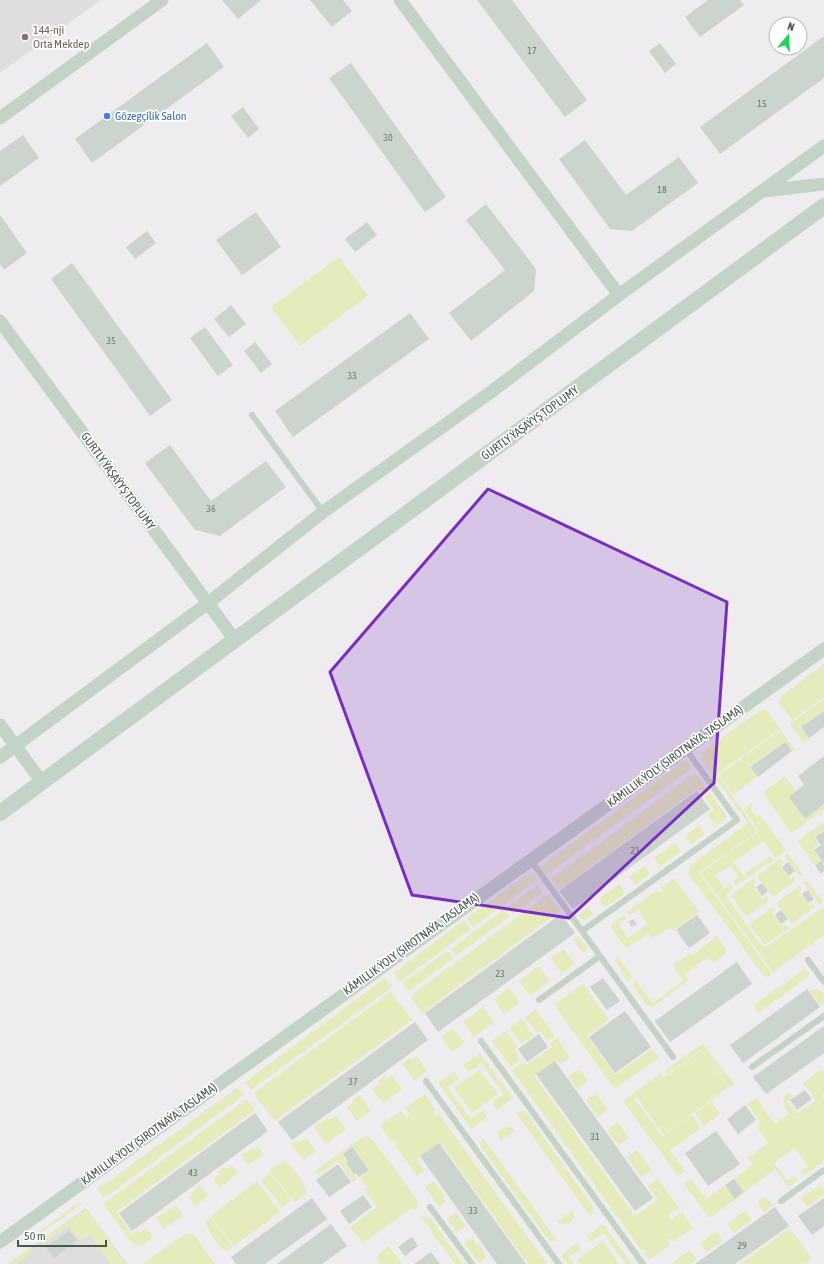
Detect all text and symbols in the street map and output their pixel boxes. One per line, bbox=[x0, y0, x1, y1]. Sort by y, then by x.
north arrow bbox=[768, 16, 808, 56]
text: N bbox=[786, 20, 796, 33]
place label: 144-nji Orta Mekdep bbox=[33, 23, 90, 51]
marker: 144-nji Orta Mekdep bbox=[20, 32, 30, 42]
house number: 17 bbox=[527, 45, 537, 56]
house number: 15 bbox=[757, 98, 767, 109]
place label: Gözegçilik Salon bbox=[115, 109, 187, 123]
marker: Gözegçilik Salon bbox=[102, 111, 112, 121]
house number: 30 bbox=[383, 132, 393, 143]
house number: 18 bbox=[657, 184, 667, 195]
house number: 35 bbox=[106, 335, 116, 346]
house number: 33 bbox=[347, 370, 357, 381]
street label: GURTLY ÝAŞAÝYŞ TOPLUMY bbox=[479, 383, 582, 463]
street label: GURTLY ÝAŞAÝYŞ TOPLUMY bbox=[78, 430, 158, 533]
house number: 36 bbox=[206, 503, 216, 514]
street label: KÄMILLIK ÝOLY (SIROTNAÝA, TASLAMA) bbox=[604, 702, 746, 810]
house number: 21 bbox=[630, 845, 640, 856]
street label: KÄMILLIK ÝOLY (SIROTNAÝA, TASLAMA) bbox=[340, 890, 482, 998]
house number: 23 bbox=[495, 968, 505, 979]
house number: 37 bbox=[348, 1076, 358, 1087]
street label: KÄMILLIK ÝOLY (SIROTNAÝA, TASLAMA) bbox=[78, 1080, 220, 1188]
house number: 31 bbox=[590, 1131, 600, 1142]
house number: 43 bbox=[188, 1167, 198, 1178]
house number: 33 bbox=[468, 1205, 478, 1216]
scale bar bbox=[18, 1222, 106, 1248]
text: 50 m bbox=[24, 1229, 46, 1243]
house number: 29 bbox=[737, 1240, 747, 1251]

